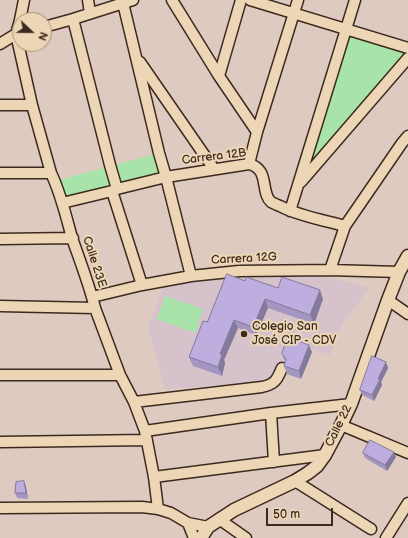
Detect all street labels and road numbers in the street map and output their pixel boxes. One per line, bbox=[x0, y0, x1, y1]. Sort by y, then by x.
street label: Carrera 12B bbox=[181, 146, 247, 168]
street label: Calle 23E bbox=[79, 235, 109, 289]
street label: Carrera 12G bbox=[211, 250, 277, 268]
street label: Calle 22 bbox=[323, 403, 355, 449]

